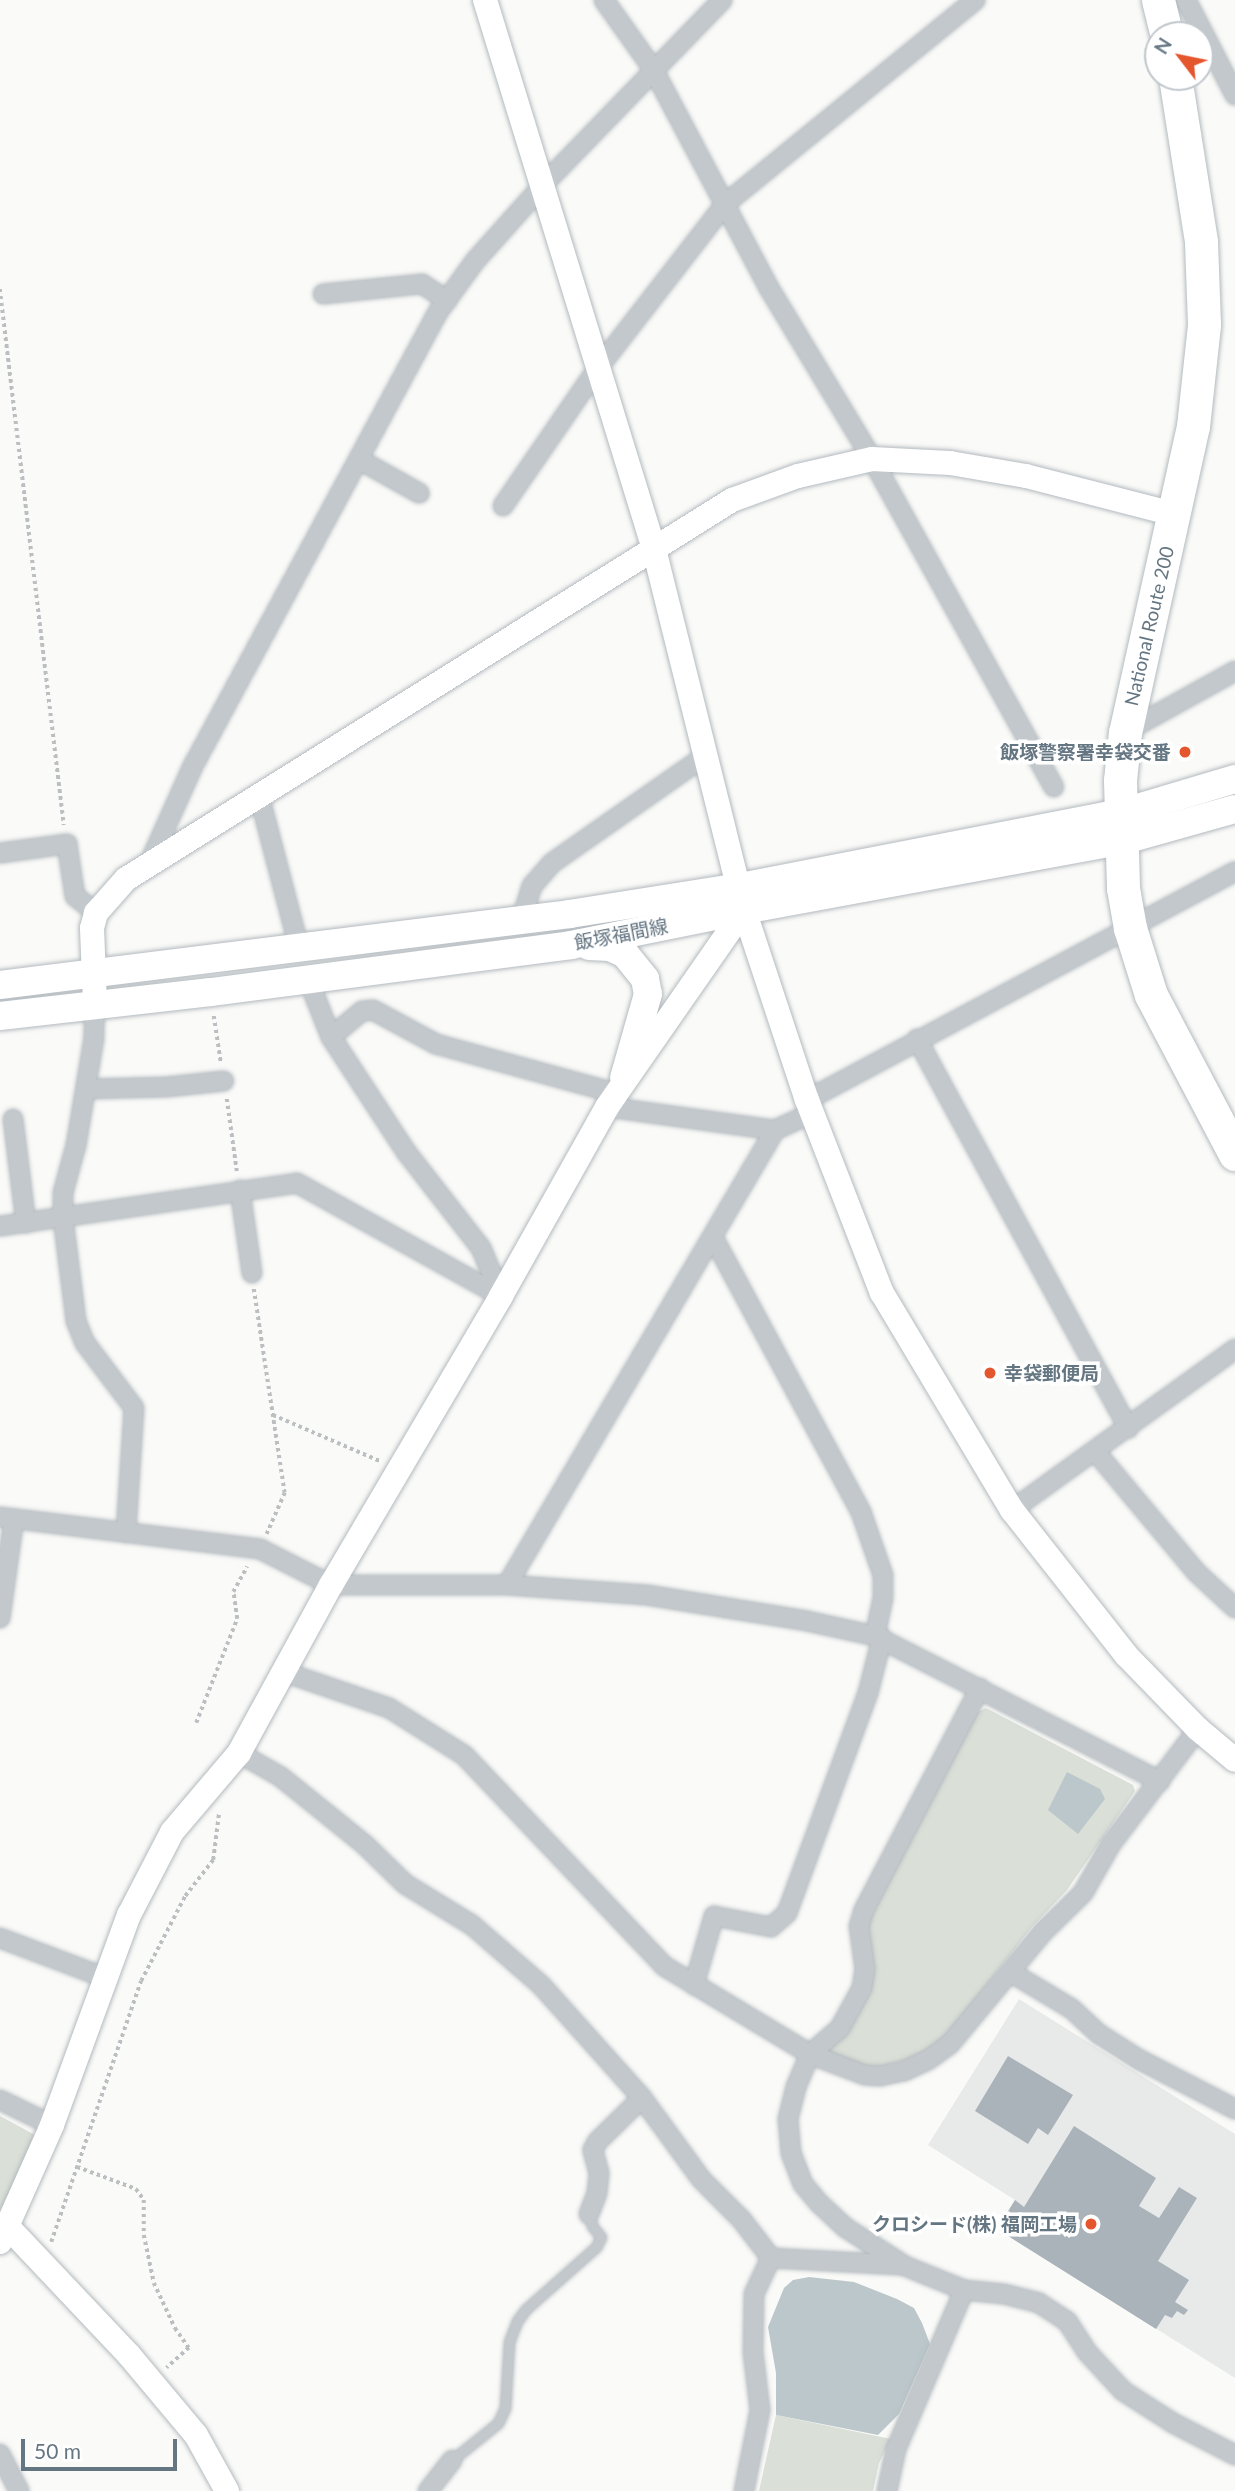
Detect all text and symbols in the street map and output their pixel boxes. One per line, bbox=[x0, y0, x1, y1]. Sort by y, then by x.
north arrow bbox=[1144, 21, 1214, 91]
text: N bbox=[1149, 33, 1176, 58]
street label: National Route 200 bbox=[1120, 544, 1178, 708]
place label: 飯塚警察署幸袋交番 bbox=[1000, 741, 1171, 763]
marker: 飯塚警察署幸袋交番 bbox=[1177, 744, 1193, 760]
street label: 飯塚福間線 bbox=[572, 914, 670, 954]
place label: 幸袋郵便局 bbox=[1004, 1362, 1099, 1384]
marker: 幸袋郵便局 bbox=[982, 1365, 998, 1381]
place label: クロシード(株) 福岡工場 bbox=[872, 2213, 1077, 2235]
marker: クロシード(株) 福岡工場 bbox=[1083, 2216, 1099, 2232]
scale bar bbox=[24, 2424, 180, 2468]
text: 50 m bbox=[34, 2438, 81, 2463]

